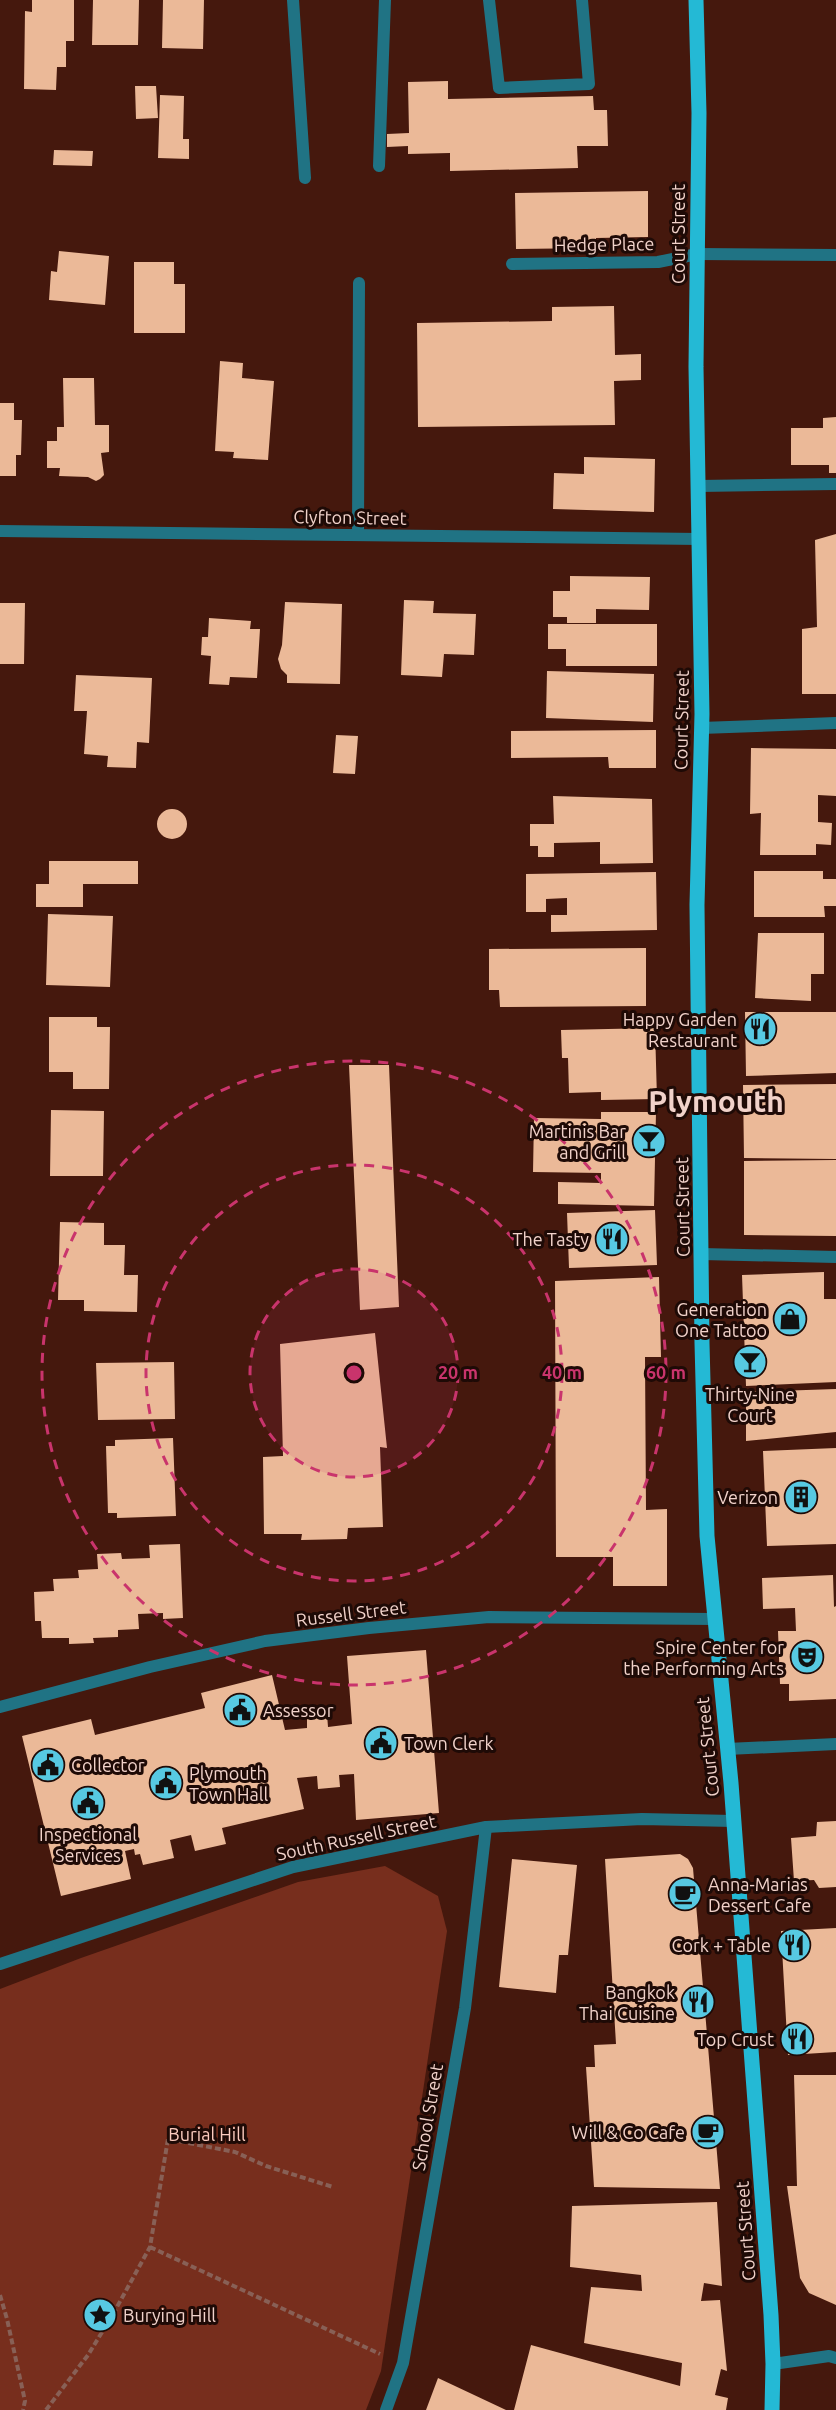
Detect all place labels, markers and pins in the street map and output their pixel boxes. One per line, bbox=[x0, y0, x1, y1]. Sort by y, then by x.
place label: Happy Garden Restaurant bbox=[623, 1009, 737, 1050]
restaurant icon: Happy Garden Restaurant bbox=[742, 1011, 778, 1047]
place label: Martinis Bar and Grill bbox=[529, 1121, 626, 1162]
bar icon: Martinis Bar and Grill bbox=[631, 1123, 667, 1159]
restaurant icon: The Tasty bbox=[594, 1221, 630, 1257]
place label: The Tasty bbox=[513, 1229, 589, 1249]
place label: Generation One Tattoo bbox=[675, 1299, 767, 1340]
shop icon: Generation One Tattoo bbox=[772, 1301, 808, 1337]
bar icon: Thirty-Nine Court bbox=[732, 1344, 768, 1380]
centre of rings bbox=[344, 1363, 364, 1383]
place label: Thirty-Nine Court bbox=[705, 1384, 795, 1425]
building icon: Verizon bbox=[783, 1479, 819, 1515]
place label: Verizon bbox=[717, 1487, 778, 1507]
place label: Spire Center for the Performing Arts bbox=[623, 1637, 784, 1678]
theatre icon: Spire Center for the Performing Arts bbox=[789, 1639, 825, 1675]
public building icon: Assessor bbox=[222, 1692, 258, 1728]
place label: Assessor bbox=[263, 1700, 334, 1720]
public building icon: Town Clerk bbox=[363, 1725, 399, 1761]
place label: Town Clerk bbox=[404, 1733, 494, 1753]
public building icon: Collector bbox=[30, 1747, 66, 1783]
place label: Collector bbox=[71, 1755, 145, 1775]
place label: Plymouth Town Hall bbox=[189, 1763, 269, 1804]
public building icon: Plymouth Town Hall bbox=[148, 1765, 184, 1801]
public building icon: Inspectional Services bbox=[70, 1785, 106, 1821]
place label: Inspectional Services bbox=[39, 1824, 137, 1865]
place label: Anna-Marias Dessert Cafe bbox=[708, 1874, 811, 1915]
cafe icon: Anna-Marias Dessert Cafe bbox=[667, 1876, 703, 1912]
restaurant icon: Cork + Table bbox=[776, 1927, 812, 1963]
place label: Cork + Table bbox=[671, 1935, 771, 1955]
place label: Bangkok Thai Cuisine bbox=[579, 1982, 675, 2023]
restaurant icon: Bangkok Thai Cuisine bbox=[680, 1984, 716, 2020]
restaurant icon: Top Crust bbox=[779, 2021, 815, 2057]
place label: Top Crust bbox=[697, 2029, 774, 2049]
cafe icon: Will & Co Cafe bbox=[690, 2114, 726, 2150]
place label: Will & Co Cafe bbox=[571, 2122, 685, 2142]
place icon: Burying Hill bbox=[82, 2297, 118, 2333]
place label: Burying Hill bbox=[123, 2305, 216, 2325]

